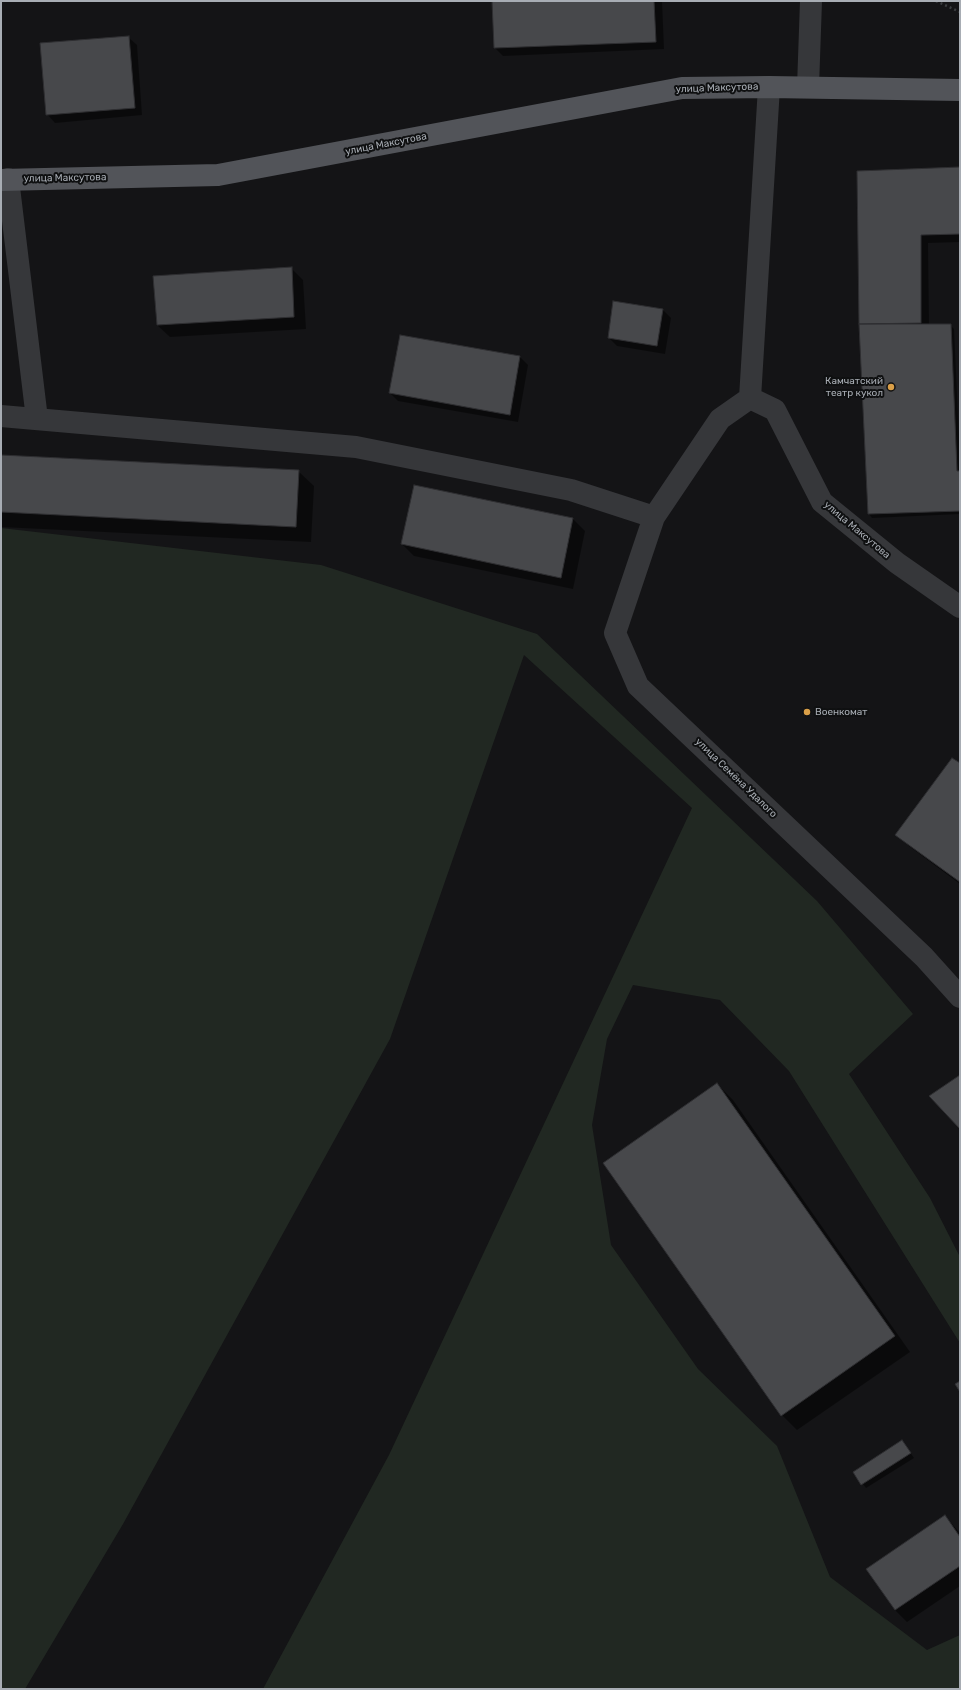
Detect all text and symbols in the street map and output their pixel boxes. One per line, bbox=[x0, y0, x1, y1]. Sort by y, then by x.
street label: улица Максутова bbox=[675, 81, 759, 95]
street label: улица Максутова bbox=[344, 130, 428, 158]
street label: улица Максутова bbox=[24, 171, 106, 185]
place label: Камчатский театр кукол bbox=[825, 375, 883, 398]
marker: Камчатский театр кукол bbox=[886, 382, 896, 392]
street label: улица Максутова bbox=[821, 499, 893, 561]
place label: Военкомат bbox=[815, 706, 867, 718]
marker: Военкомат bbox=[802, 707, 812, 717]
street label: улица Семёна Удалого bbox=[693, 736, 779, 820]

